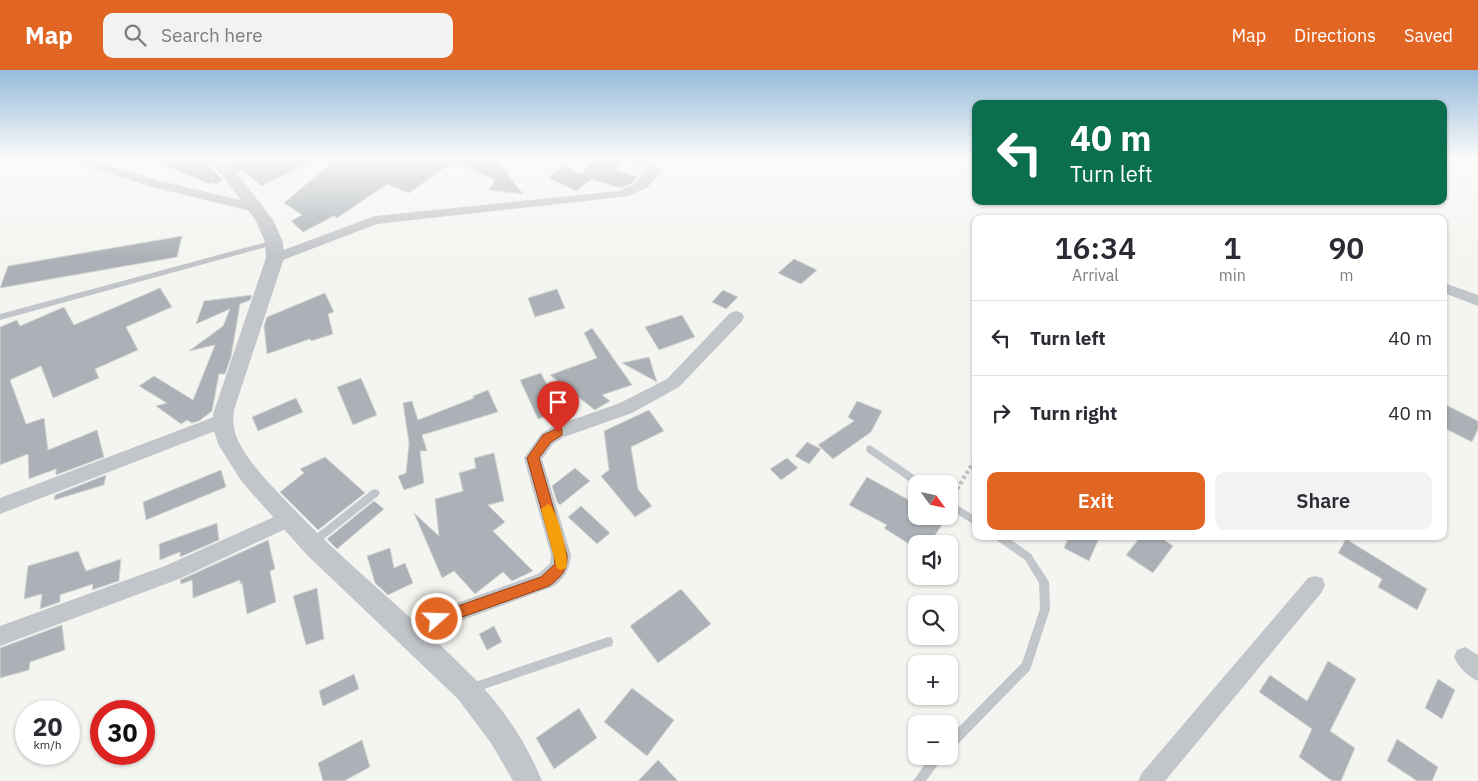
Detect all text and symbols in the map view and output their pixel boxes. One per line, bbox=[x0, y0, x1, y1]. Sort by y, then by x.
search box bbox=[103, 13, 453, 58]
text: Map bbox=[25, 19, 73, 51]
icon: search bbox=[121, 21, 149, 49]
text: Search here bbox=[161, 23, 263, 47]
text: Map bbox=[1231, 24, 1266, 47]
text: Directions bbox=[1294, 24, 1376, 47]
text: Saved bbox=[1404, 24, 1453, 47]
text: 40 m bbox=[1070, 115, 1152, 161]
icon: left bbox=[987, 120, 1052, 185]
text: Turn left bbox=[1070, 159, 1153, 188]
text: 16:34 bbox=[1055, 228, 1136, 267]
text: 1 bbox=[1223, 228, 1241, 267]
text: 90 bbox=[1328, 228, 1364, 267]
text: Arrival bbox=[1072, 265, 1119, 285]
text: min bbox=[1219, 265, 1246, 285]
text: m bbox=[1339, 265, 1353, 285]
icon: left bbox=[987, 324, 1015, 352]
text: Turn left bbox=[1030, 326, 1106, 350]
text: 40 m bbox=[1388, 326, 1432, 350]
pin bbox=[537, 381, 579, 432]
icon: arrive bbox=[544, 388, 572, 416]
icon: right bbox=[987, 399, 1015, 427]
text: Turn right bbox=[1030, 401, 1117, 425]
text: 40 m bbox=[1388, 401, 1432, 425]
button: Exit bbox=[987, 472, 1205, 530]
button: Share bbox=[1215, 472, 1432, 530]
north arrow bbox=[908, 475, 958, 525]
map controls bbox=[908, 475, 958, 765]
button: sound bbox=[908, 535, 958, 585]
position arrow bbox=[410, 592, 462, 644]
button: search bbox=[908, 595, 958, 645]
button: + bbox=[908, 655, 958, 705]
speed limit sign: 30 bbox=[90, 700, 155, 765]
text: 20 bbox=[32, 710, 63, 743]
button: − bbox=[908, 715, 958, 765]
text: km/h bbox=[33, 737, 62, 752]

